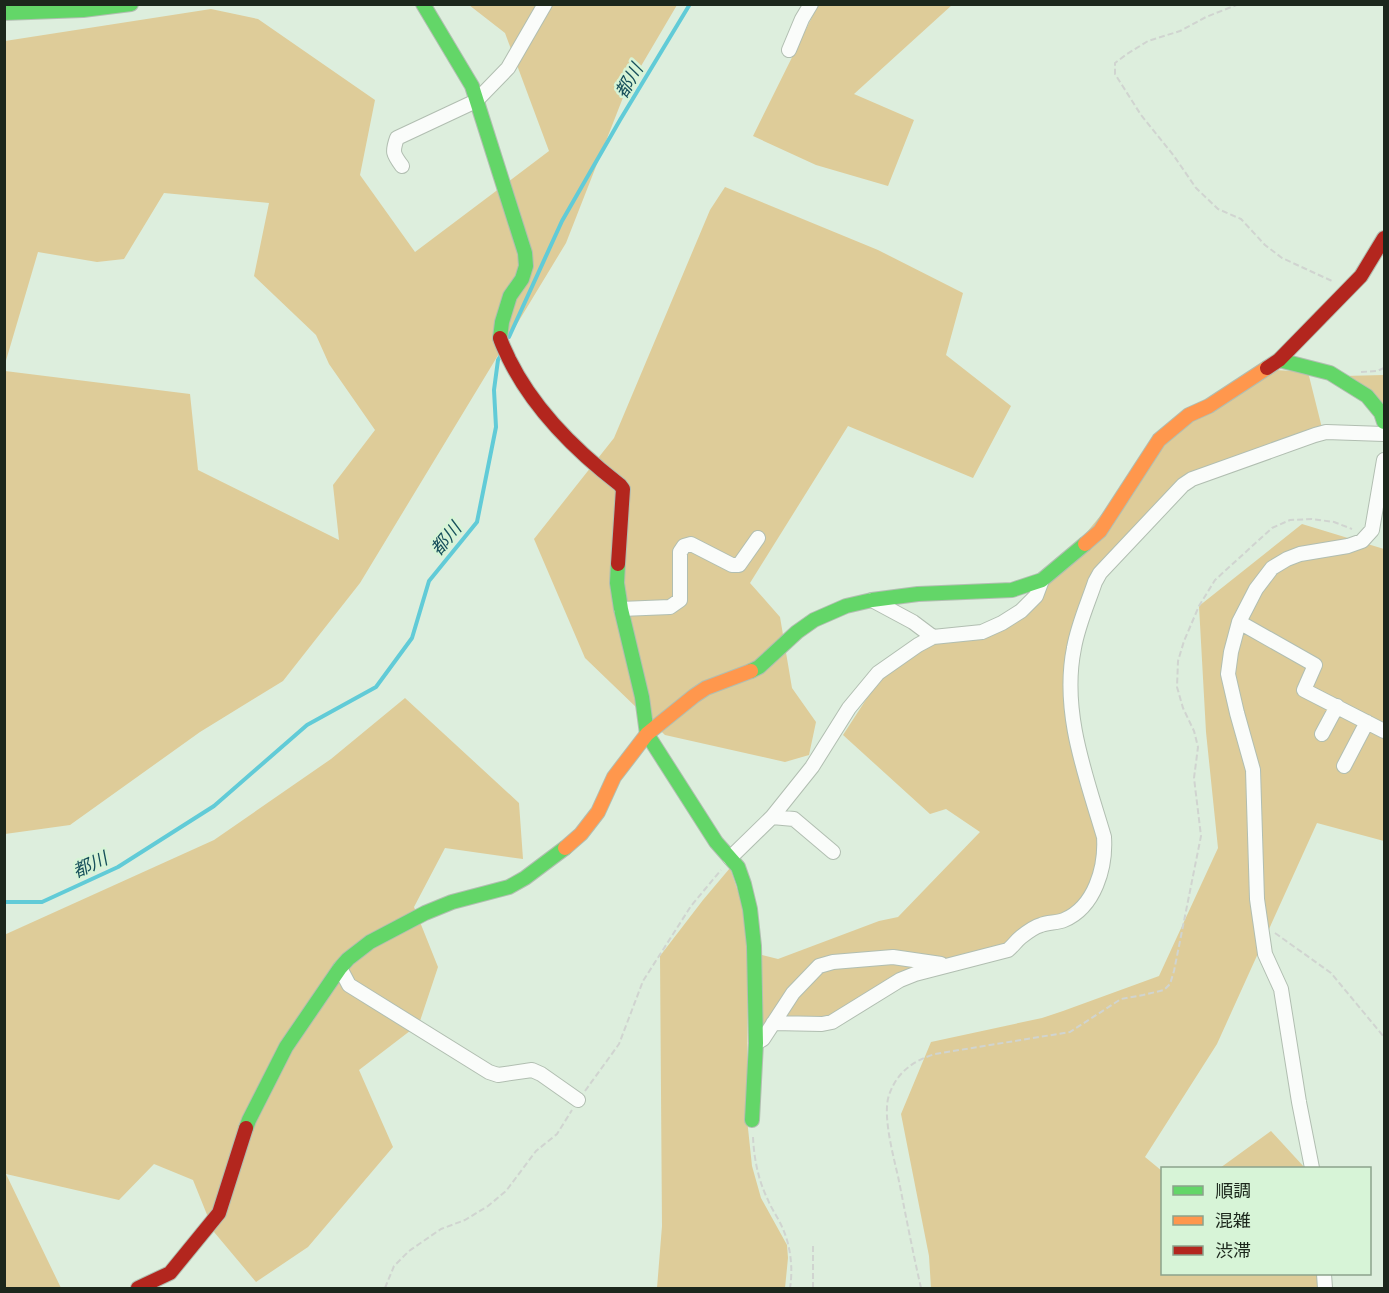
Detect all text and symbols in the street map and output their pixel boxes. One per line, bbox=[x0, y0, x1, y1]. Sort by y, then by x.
water label: 都川 bbox=[610, 58, 649, 102]
water label: 都川 bbox=[426, 517, 467, 560]
water label: 都川 bbox=[69, 847, 113, 883]
legend bbox=[1161, 1167, 1371, 1275]
text: 順調 bbox=[1215, 1180, 1251, 1202]
text: 混雑 bbox=[1215, 1210, 1251, 1232]
text: 渋滞 bbox=[1215, 1240, 1251, 1262]

